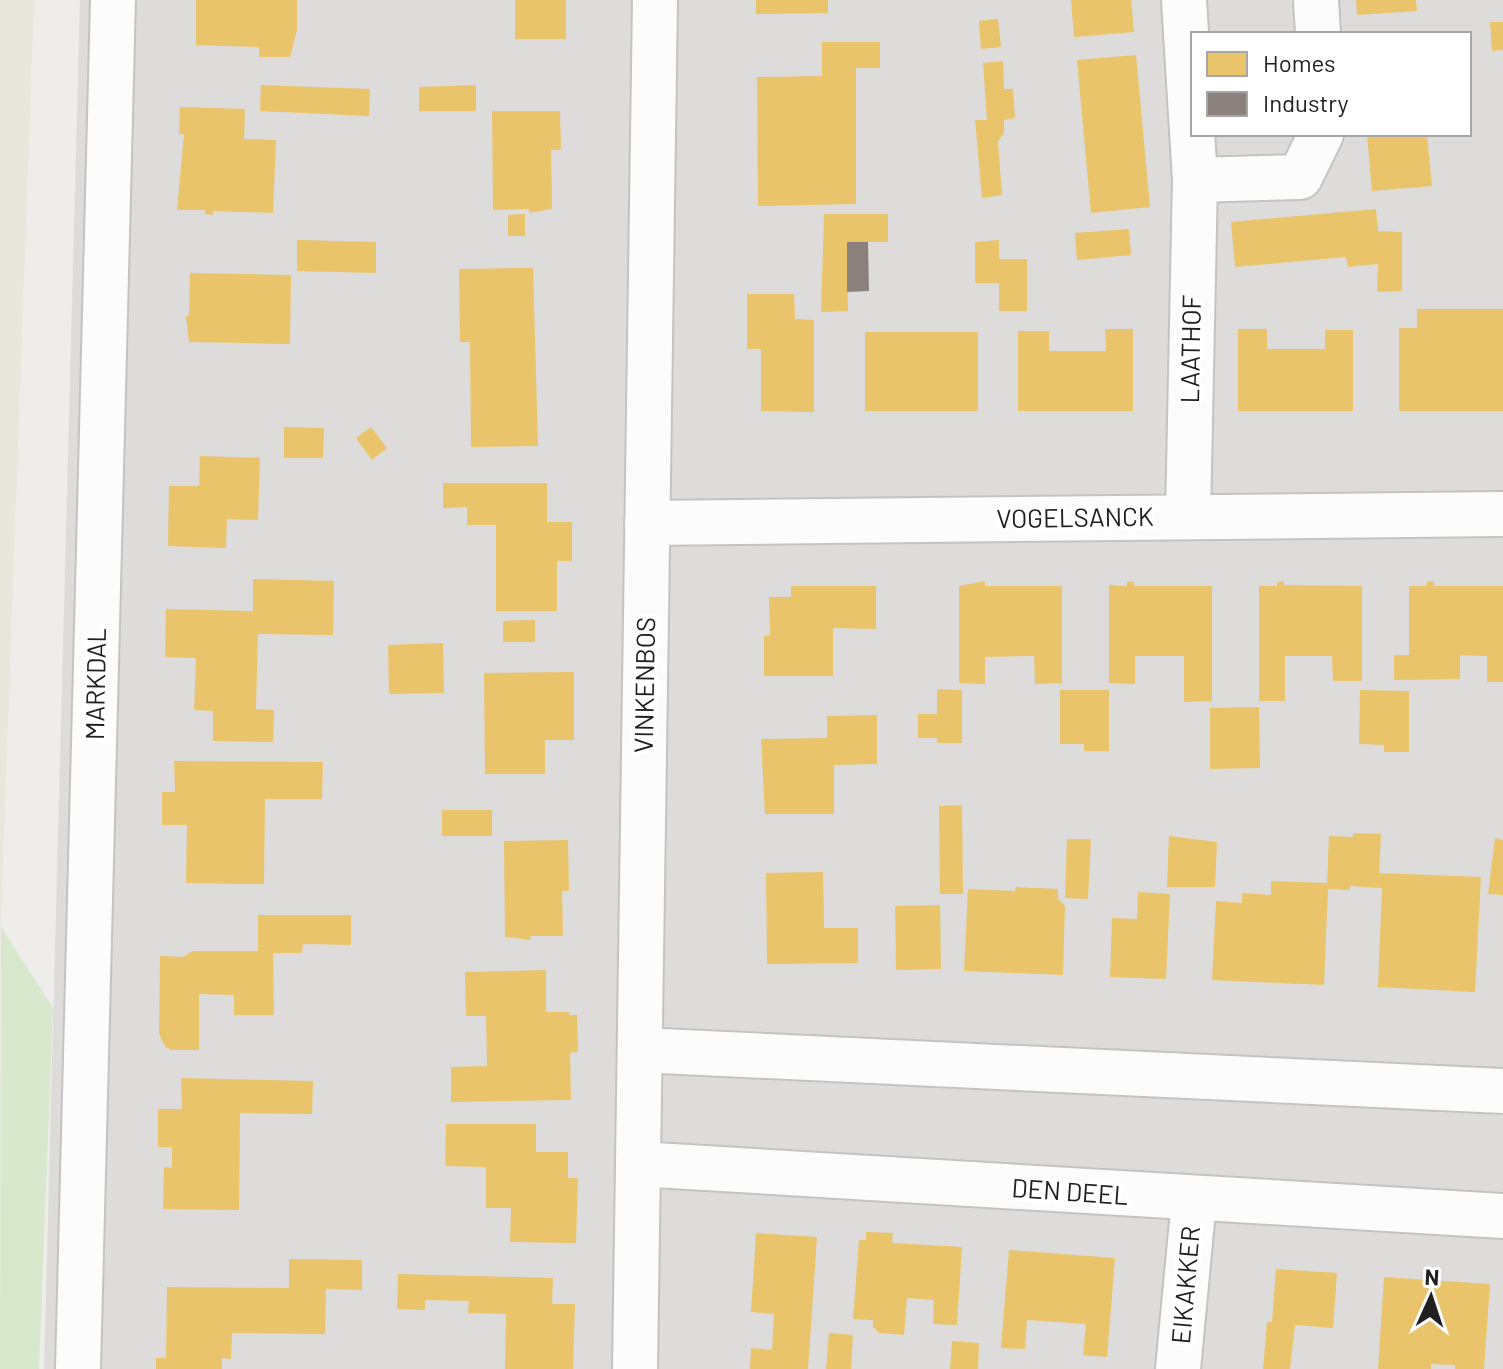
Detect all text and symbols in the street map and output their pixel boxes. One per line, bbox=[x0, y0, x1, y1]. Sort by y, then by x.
legend bbox=[1191, 32, 1471, 136]
text: Homes bbox=[1263, 48, 1336, 77]
text: Industry bbox=[1263, 88, 1349, 117]
street label: LAATHOF bbox=[1173, 294, 1206, 403]
street label: VOGELSANCK bbox=[996, 500, 1154, 533]
street label: VINKENBOS bbox=[627, 617, 660, 753]
street label: MARKDAL bbox=[78, 628, 111, 740]
street label: DEN DEEL bbox=[1011, 1171, 1129, 1210]
street label: EIKAKKER bbox=[1164, 1225, 1205, 1345]
north arrow bbox=[1391, 1257, 1471, 1337]
text: N bbox=[1424, 1263, 1440, 1289]

